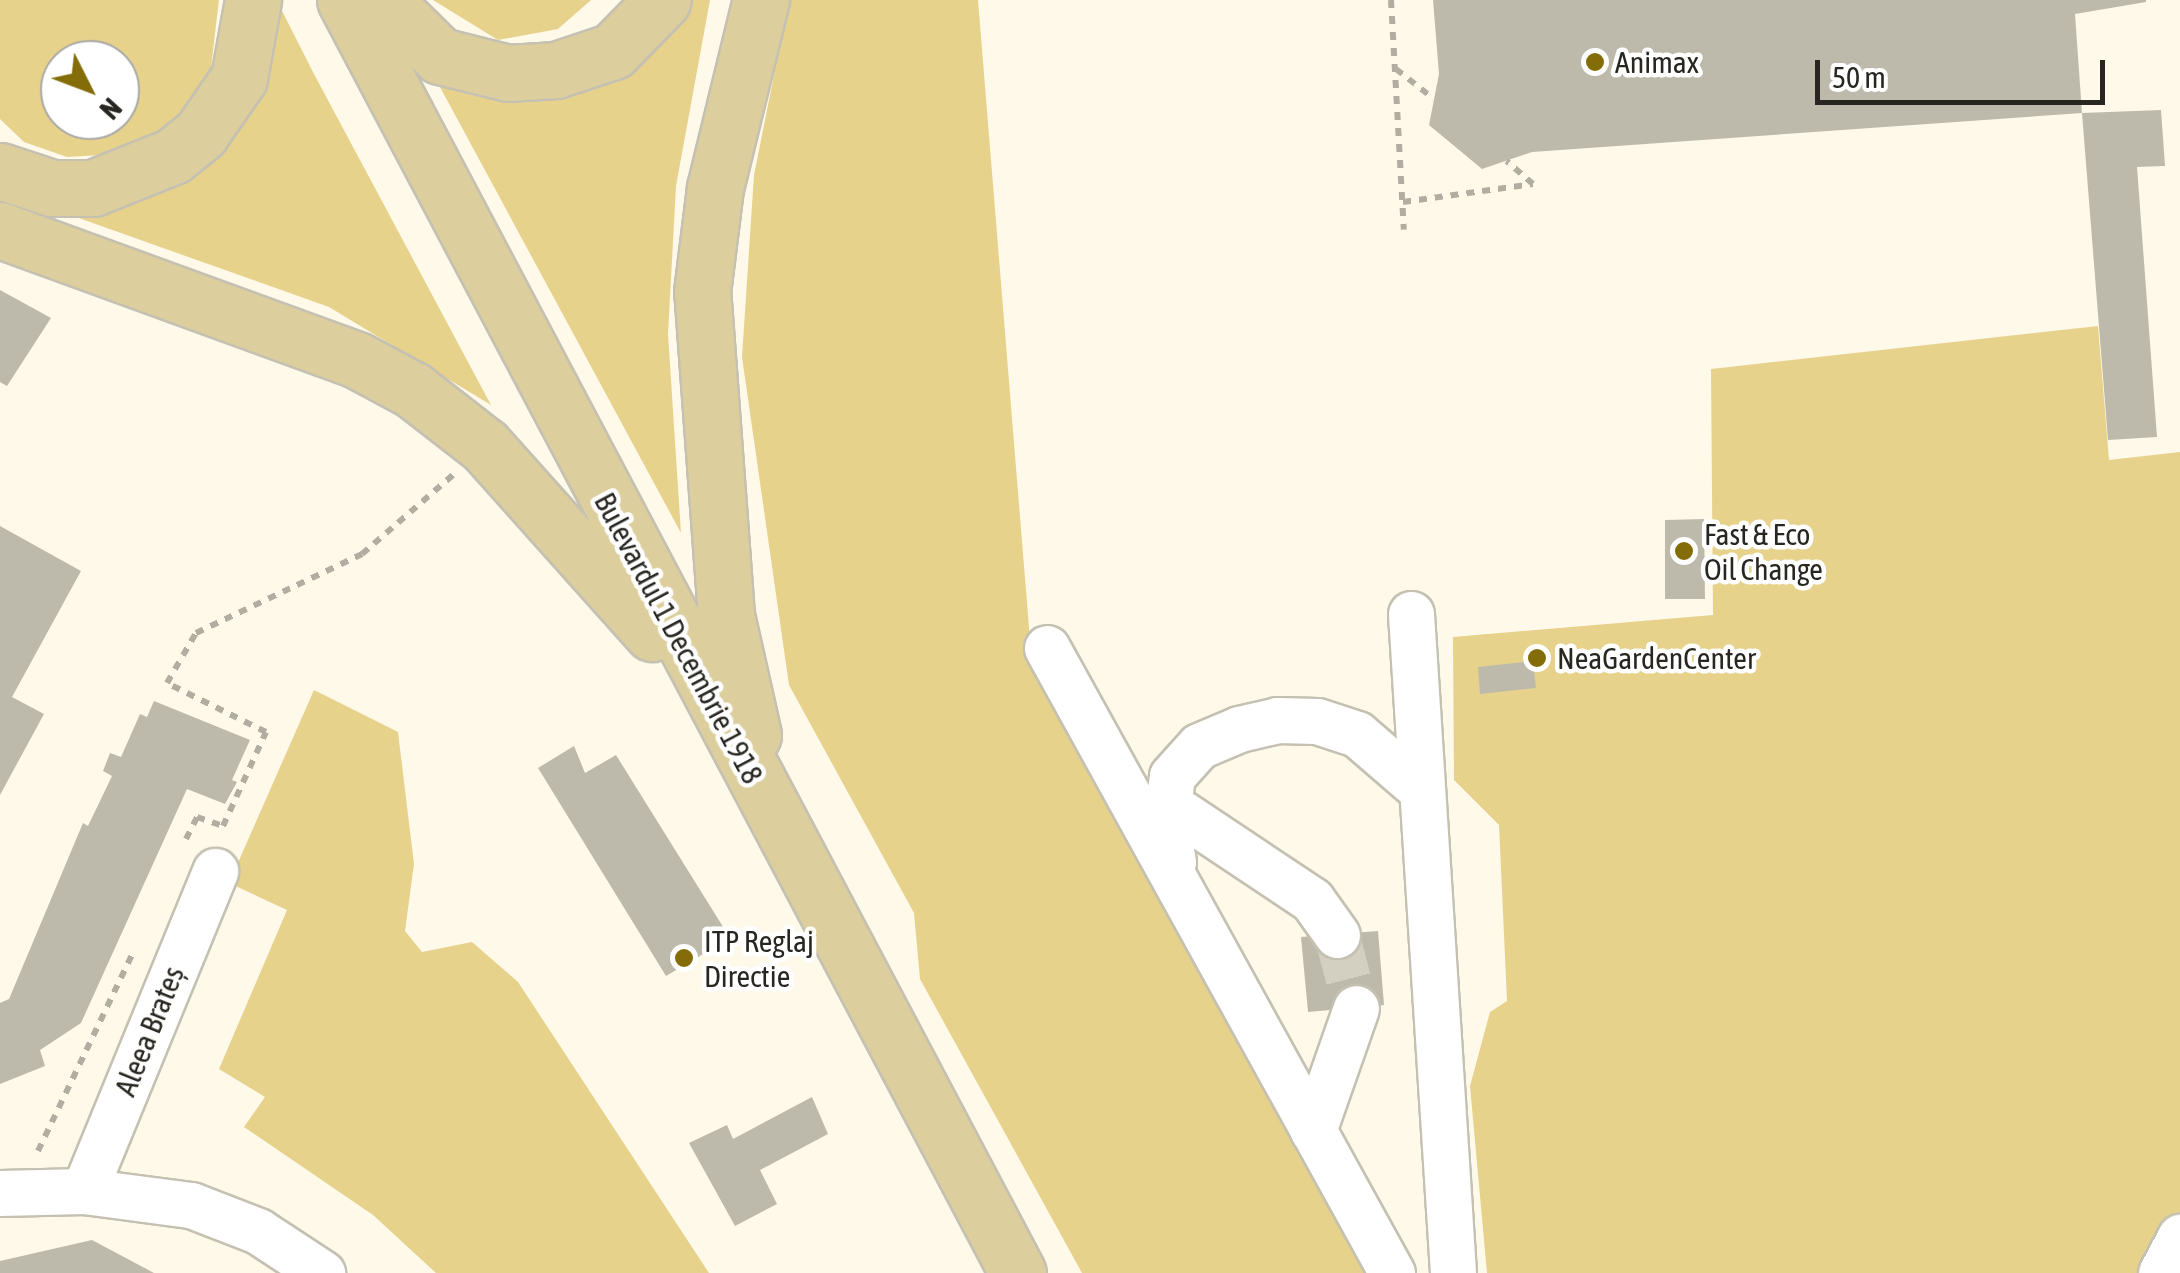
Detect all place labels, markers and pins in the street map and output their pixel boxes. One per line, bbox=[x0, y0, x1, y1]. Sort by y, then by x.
place label: Animax bbox=[1615, 44, 1699, 80]
marker: Animax bbox=[1584, 51, 1606, 73]
place label: Fast & Eco Oil Change bbox=[1704, 516, 1823, 586]
marker: Fast & Eco Oil Change bbox=[1673, 540, 1695, 562]
place label: NeaGardenCenter bbox=[1557, 640, 1756, 676]
marker: NeaGardenCenter bbox=[1526, 647, 1548, 669]
place label: ITP Reglaj Directie bbox=[704, 923, 814, 994]
marker: ITP Reglaj Directie bbox=[673, 947, 695, 969]

